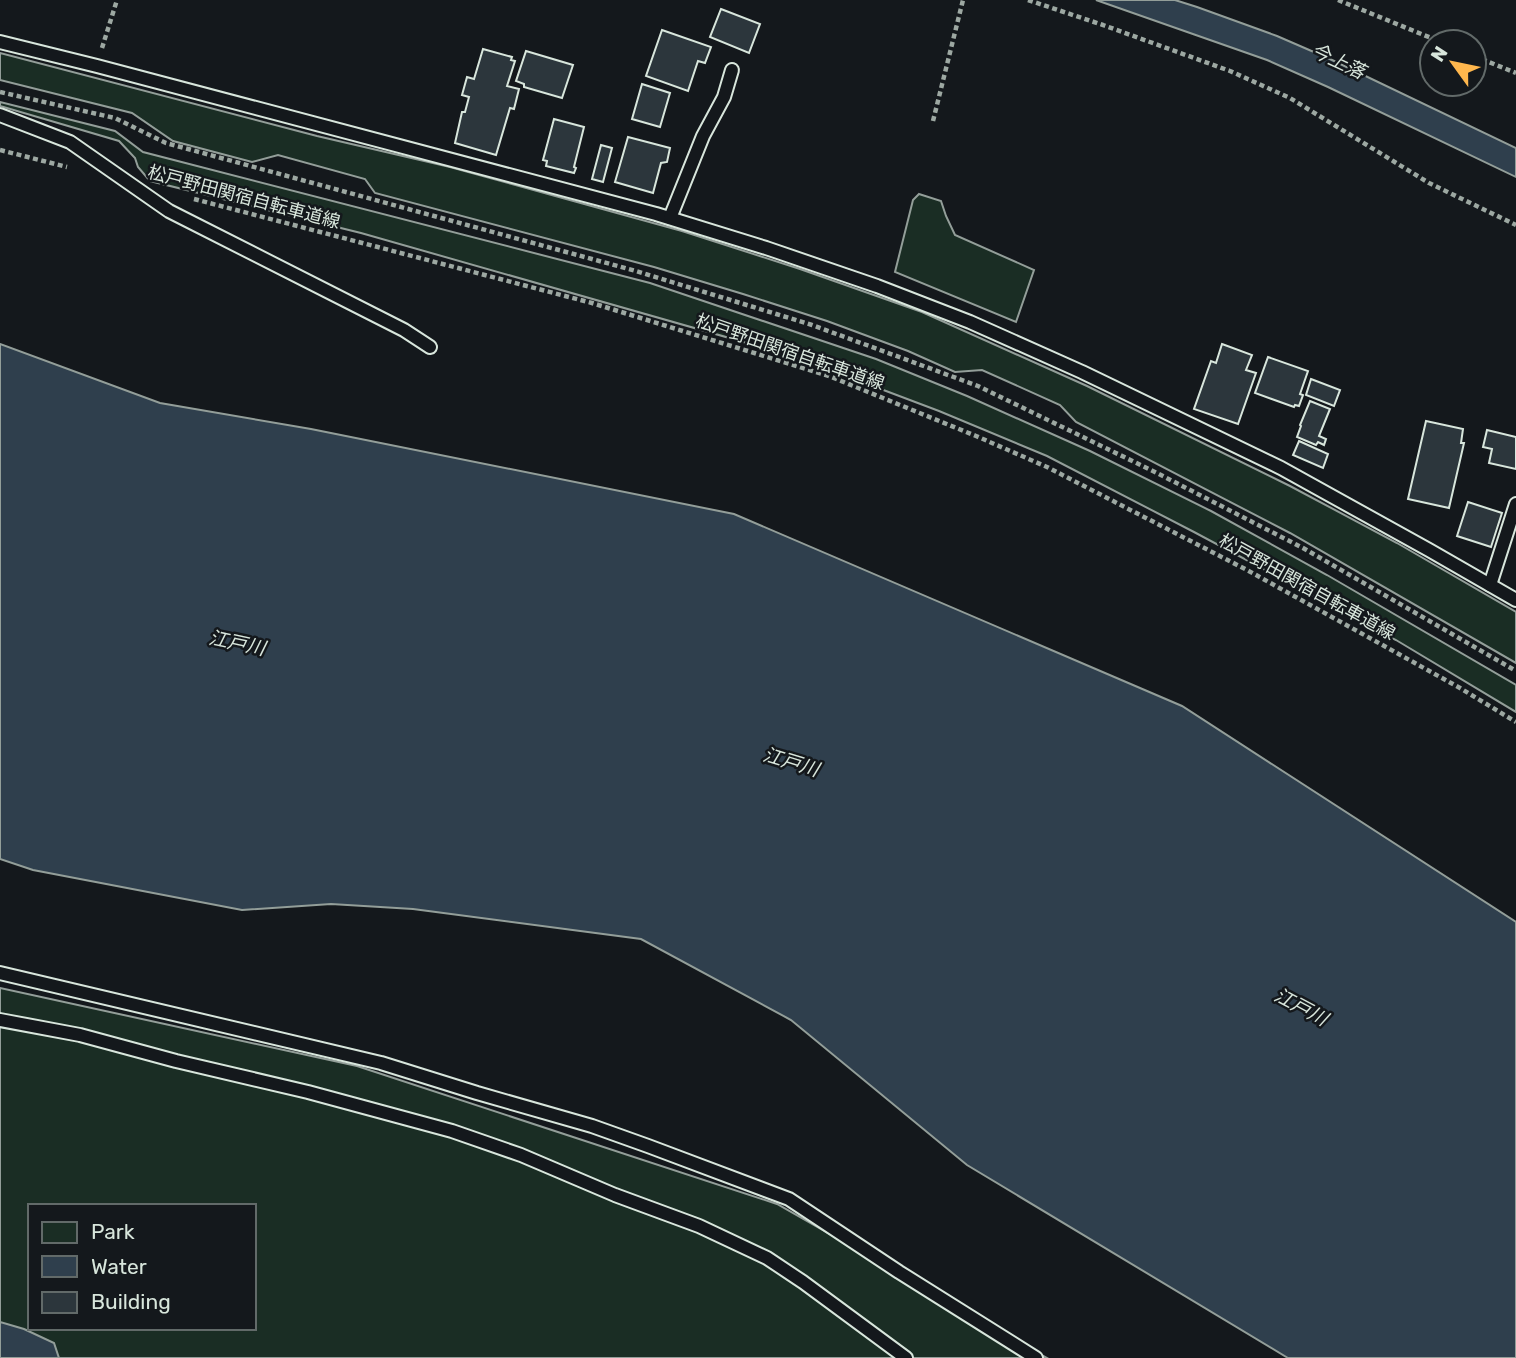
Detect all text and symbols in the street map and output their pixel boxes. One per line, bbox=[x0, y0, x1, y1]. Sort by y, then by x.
north arrow bbox=[1418, 28, 1488, 98]
water label: 今上落 bbox=[1307, 39, 1371, 85]
text: N bbox=[1426, 42, 1453, 66]
street label: 松戸野田関宿自転車道線 bbox=[146, 161, 342, 233]
street label: 松戸野田関宿自転車道線 bbox=[693, 309, 887, 395]
street label: 松戸野田関宿自転車道線 bbox=[1215, 529, 1399, 645]
water label: 江戸川 bbox=[207, 626, 269, 661]
water label: 江戸川 bbox=[760, 743, 824, 782]
water label: 江戸川 bbox=[1270, 983, 1333, 1031]
legend bbox=[28, 1204, 256, 1330]
text: Park bbox=[91, 1219, 135, 1244]
text: Water bbox=[91, 1254, 147, 1279]
text: Building bbox=[91, 1289, 171, 1314]

